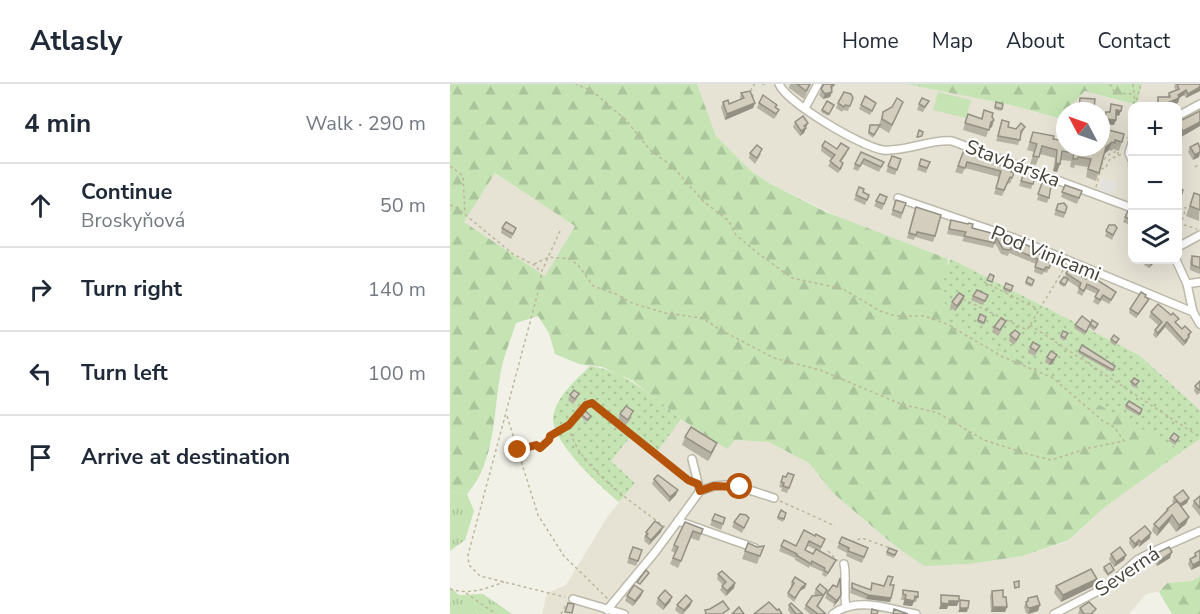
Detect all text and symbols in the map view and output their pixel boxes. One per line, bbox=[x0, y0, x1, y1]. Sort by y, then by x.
text: Atlasly bbox=[30, 22, 122, 60]
text: Home bbox=[842, 27, 899, 55]
text: Map bbox=[932, 27, 973, 55]
text: About bbox=[1006, 27, 1064, 55]
text: Contact bbox=[1097, 27, 1170, 55]
north arrow bbox=[1056, 102, 1110, 156]
map controls bbox=[1128, 102, 1182, 264]
button: + bbox=[1128, 102, 1182, 156]
text: 4 min bbox=[24, 106, 91, 141]
text: Walk · 290 m bbox=[306, 110, 426, 137]
street label: Stavbárska bbox=[962, 133, 1064, 194]
button: − bbox=[1128, 156, 1182, 210]
text: Continue bbox=[81, 177, 172, 207]
icon: ahead bbox=[24, 189, 57, 222]
text: 50 m bbox=[380, 192, 426, 219]
text: Broskyňová bbox=[81, 207, 185, 234]
button: layers bbox=[1128, 210, 1182, 264]
street label: Pod Vinicami bbox=[987, 219, 1105, 288]
icon: right bbox=[24, 273, 57, 306]
text: Turn right bbox=[81, 274, 182, 304]
text: 140 m bbox=[368, 276, 426, 303]
icon: left bbox=[24, 357, 57, 390]
text: Turn left bbox=[81, 358, 168, 388]
text: 100 m bbox=[368, 360, 426, 387]
route end bbox=[504, 436, 530, 462]
icon: arrive bbox=[24, 441, 57, 474]
text: Arrive at destination bbox=[81, 442, 290, 472]
route start bbox=[726, 473, 752, 499]
street label: Severná bbox=[1090, 540, 1165, 603]

